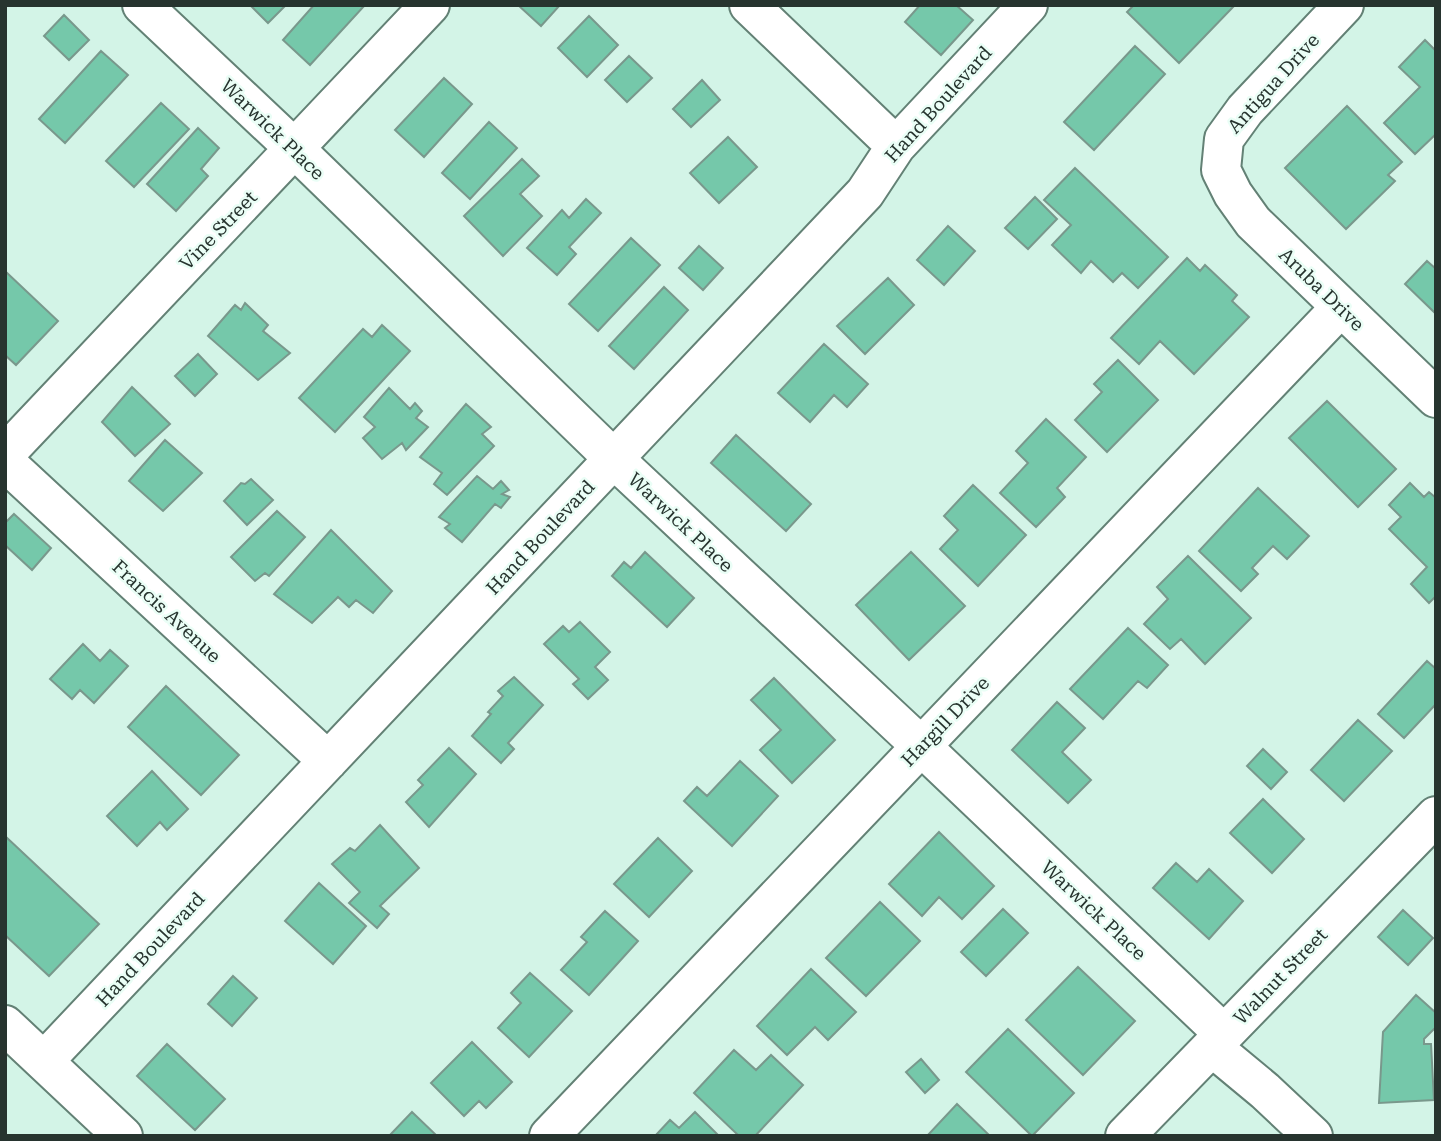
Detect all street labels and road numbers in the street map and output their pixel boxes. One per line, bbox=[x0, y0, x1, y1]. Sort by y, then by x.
street label: Antigua Drive bbox=[1223, 29, 1324, 138]
street label: Hand Boulevard bbox=[880, 42, 997, 167]
street label: Warwick Place bbox=[216, 74, 329, 185]
street label: Vine Street bbox=[175, 186, 262, 275]
street label: Aruba Drive bbox=[1274, 243, 1369, 336]
street label: Warwick Place bbox=[623, 468, 738, 577]
street label: Hand Boulevard bbox=[481, 475, 599, 599]
street label: Francis Avenue bbox=[108, 555, 226, 668]
street label: Hargill Drive bbox=[897, 671, 994, 771]
street label: Warwick Place bbox=[1036, 856, 1151, 965]
street label: Hand Boulevard bbox=[91, 887, 209, 1011]
street label: Walnut Street bbox=[1229, 923, 1332, 1029]

